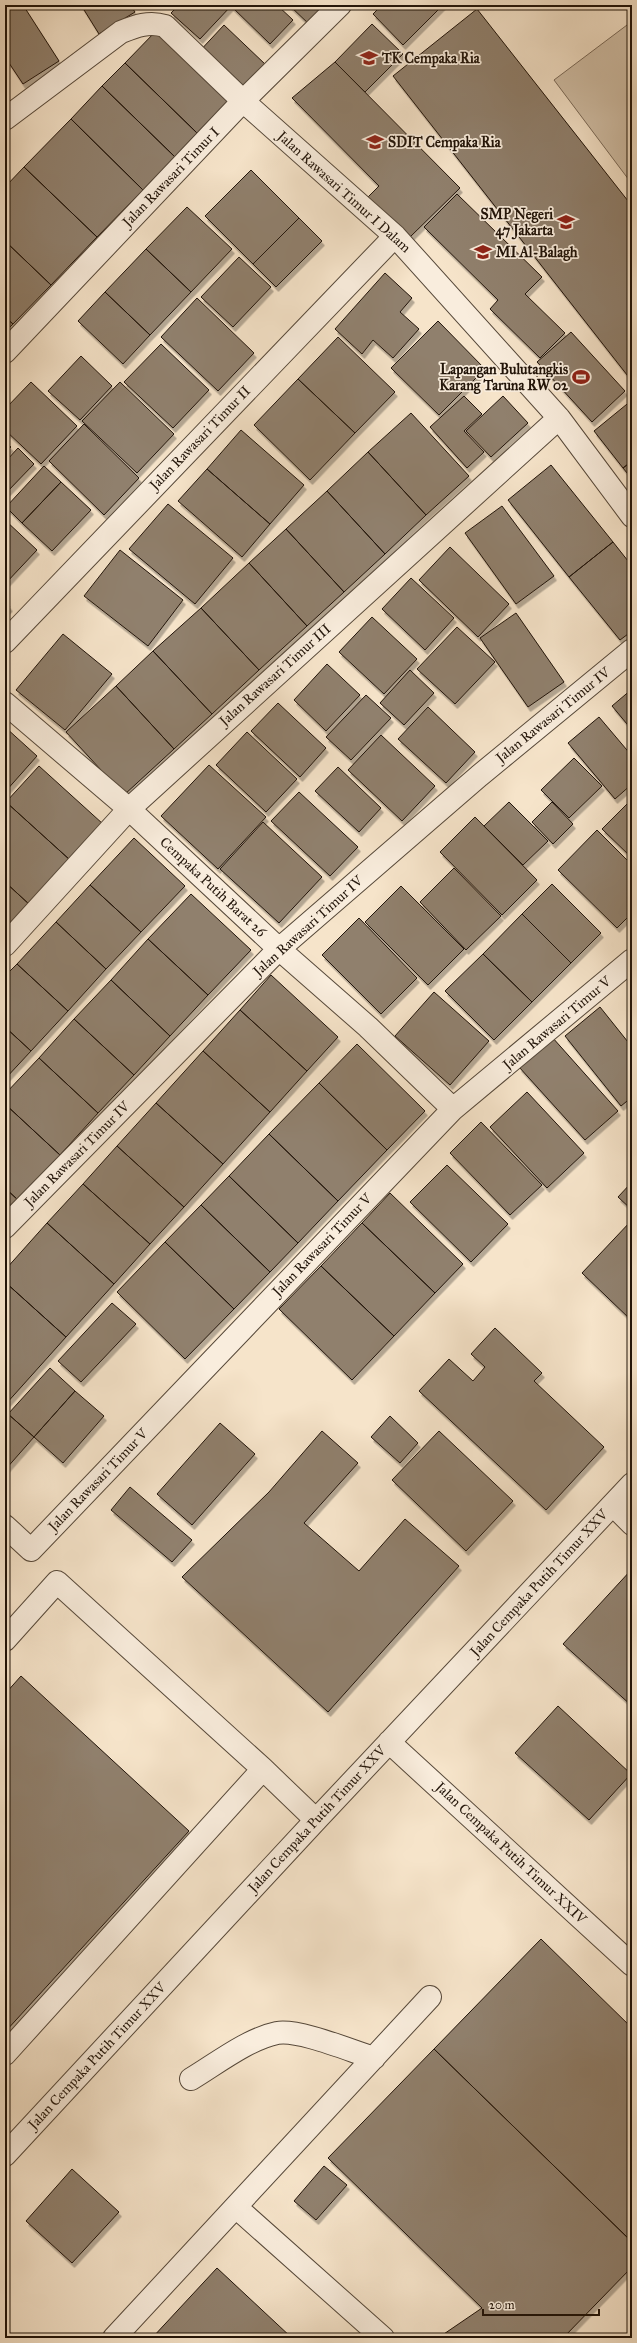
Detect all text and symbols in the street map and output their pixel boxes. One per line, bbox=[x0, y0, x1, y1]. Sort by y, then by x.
school or university icon: TK Cempaka Ria bbox=[359, 48, 379, 68]
place label: TK Cempaka Ria bbox=[381, 50, 481, 68]
street label: Jalan Rawasari Timur I bbox=[118, 124, 224, 233]
street label: Jalan Rawasari Timur I Dalam bbox=[272, 126, 414, 257]
school or university icon: SDIT Cempaka Ria bbox=[365, 132, 385, 152]
place label: SDIT Cempaka Ria bbox=[388, 134, 502, 152]
place label: SMP Negeri 47 Jakarta bbox=[481, 206, 554, 240]
school or university icon: SMP Negeri 47 Jakarta bbox=[556, 212, 576, 232]
school or university icon: MI Al-Balagh bbox=[473, 242, 493, 262]
place label: MI Al-Balagh bbox=[496, 244, 578, 262]
place label: Lapangan Bulutangkis Karang Taruna RW 02 bbox=[439, 361, 569, 395]
sports icon: Lapangan Bulutangkis Karang Taruna RW 02 bbox=[571, 367, 591, 387]
street label: Jalan Rawasari Timur II bbox=[144, 382, 255, 496]
street label: Jalan Rawasari Timur III bbox=[214, 620, 335, 732]
street label: Jalan Rawasari Timur IV bbox=[491, 663, 615, 768]
street label: Cempaka Putih Barat 26 bbox=[156, 833, 270, 941]
street label: Jalan Rawasari Timur IV bbox=[248, 871, 368, 982]
street label: Jalan Rawasari Timur V bbox=[498, 972, 616, 1075]
street label: Jalan Rawasari Timur IV bbox=[19, 1097, 135, 1212]
street label: Jalan Rawasari Timur V bbox=[267, 1189, 377, 1302]
street label: Jalan Rawasari Timur V bbox=[43, 1424, 153, 1537]
street label: Jalan Cempaka Putih Timur XXV bbox=[465, 1505, 613, 1662]
street label: Jalan Cempaka Putih Timur XXV bbox=[243, 1741, 391, 1898]
street label: Jalan Cempaka Putih Timur XXIV bbox=[430, 1777, 591, 1929]
street label: Jalan Cempaka Putih Timur XXV bbox=[23, 1978, 171, 2135]
scale bar bbox=[483, 2291, 599, 2317]
text: 20 m bbox=[489, 2298, 515, 2312]

